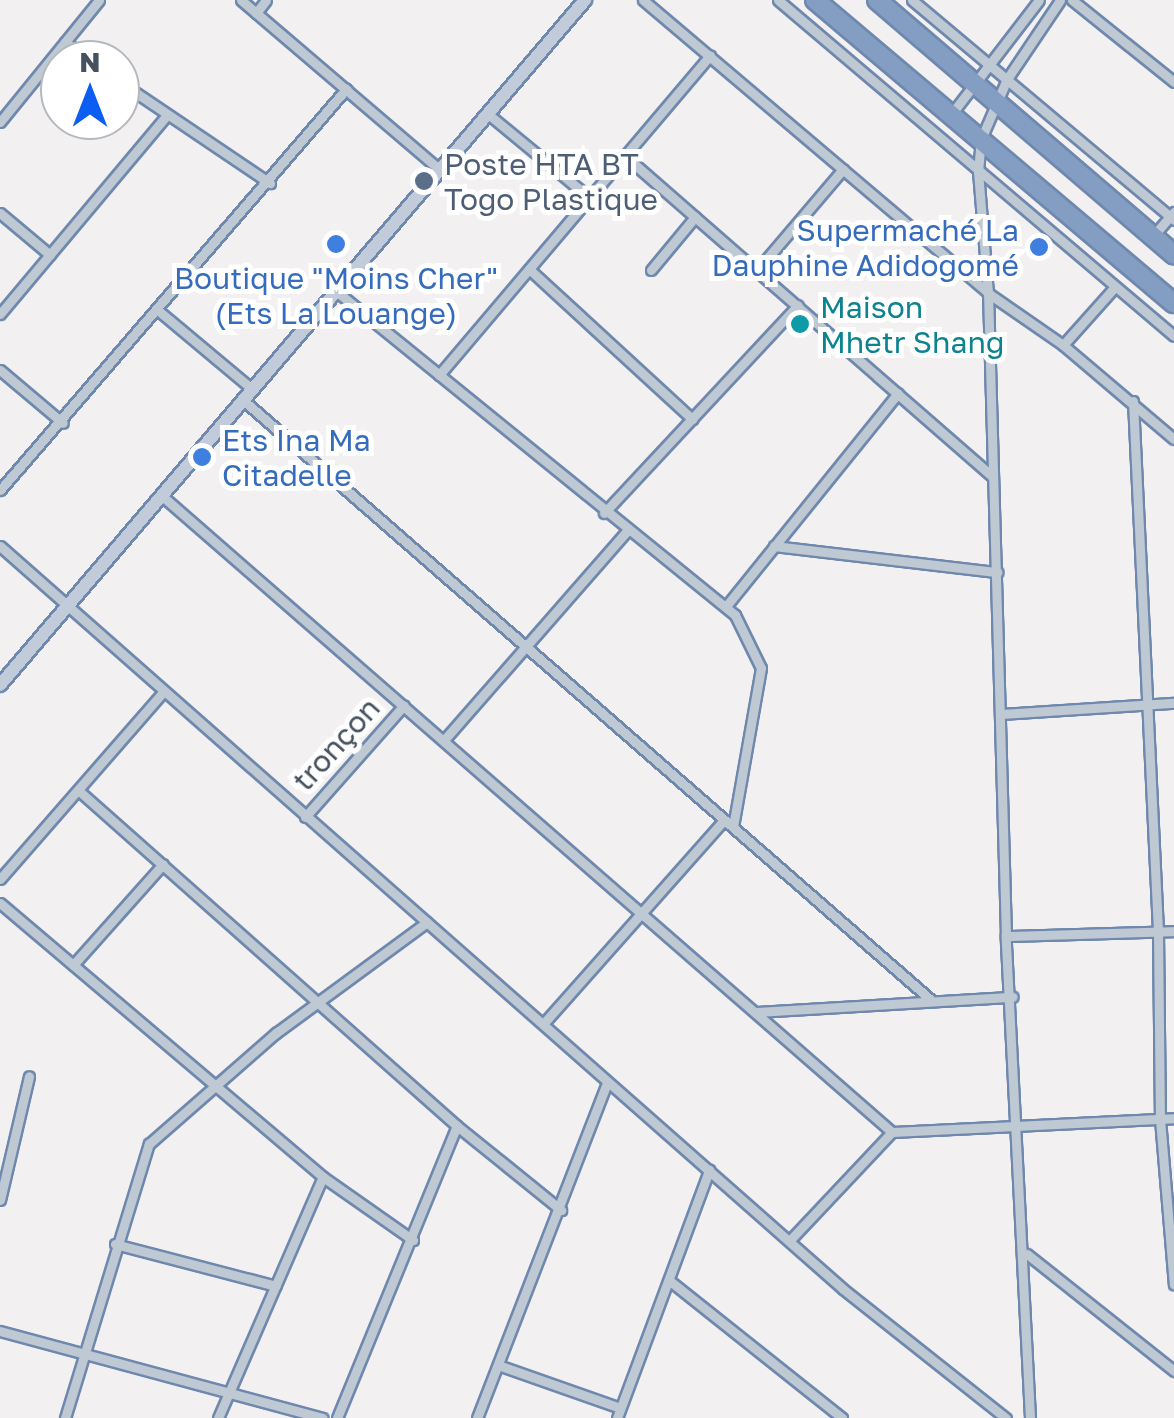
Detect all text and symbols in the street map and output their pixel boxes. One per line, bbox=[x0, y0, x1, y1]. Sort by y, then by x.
north arrow bbox=[40, 40, 140, 140]
text: N bbox=[79, 45, 101, 78]
place label: Poste HTA BT Togo Plastique bbox=[444, 146, 658, 216]
marker: Poste HTA BT Togo Plastique bbox=[413, 170, 435, 192]
place label: Supermaché La Dauphine Adidogomé bbox=[711, 212, 1019, 282]
marker: Boutique "Moins Cher" (Ets La Louange) bbox=[325, 233, 347, 255]
marker: Supermaché La Dauphine Adidogomé bbox=[1028, 236, 1050, 258]
place label: Boutique "Moins Cher" (Ets La Louange) bbox=[174, 260, 498, 330]
place label: Maison Mhetr Shang bbox=[820, 289, 1004, 360]
marker: Maison Mhetr Shang bbox=[789, 313, 811, 335]
place label: Ets Ina Ma Citadelle bbox=[222, 422, 371, 492]
marker: Ets Ina Ma Citadelle bbox=[191, 446, 213, 468]
street label: tronçon bbox=[285, 690, 387, 798]

